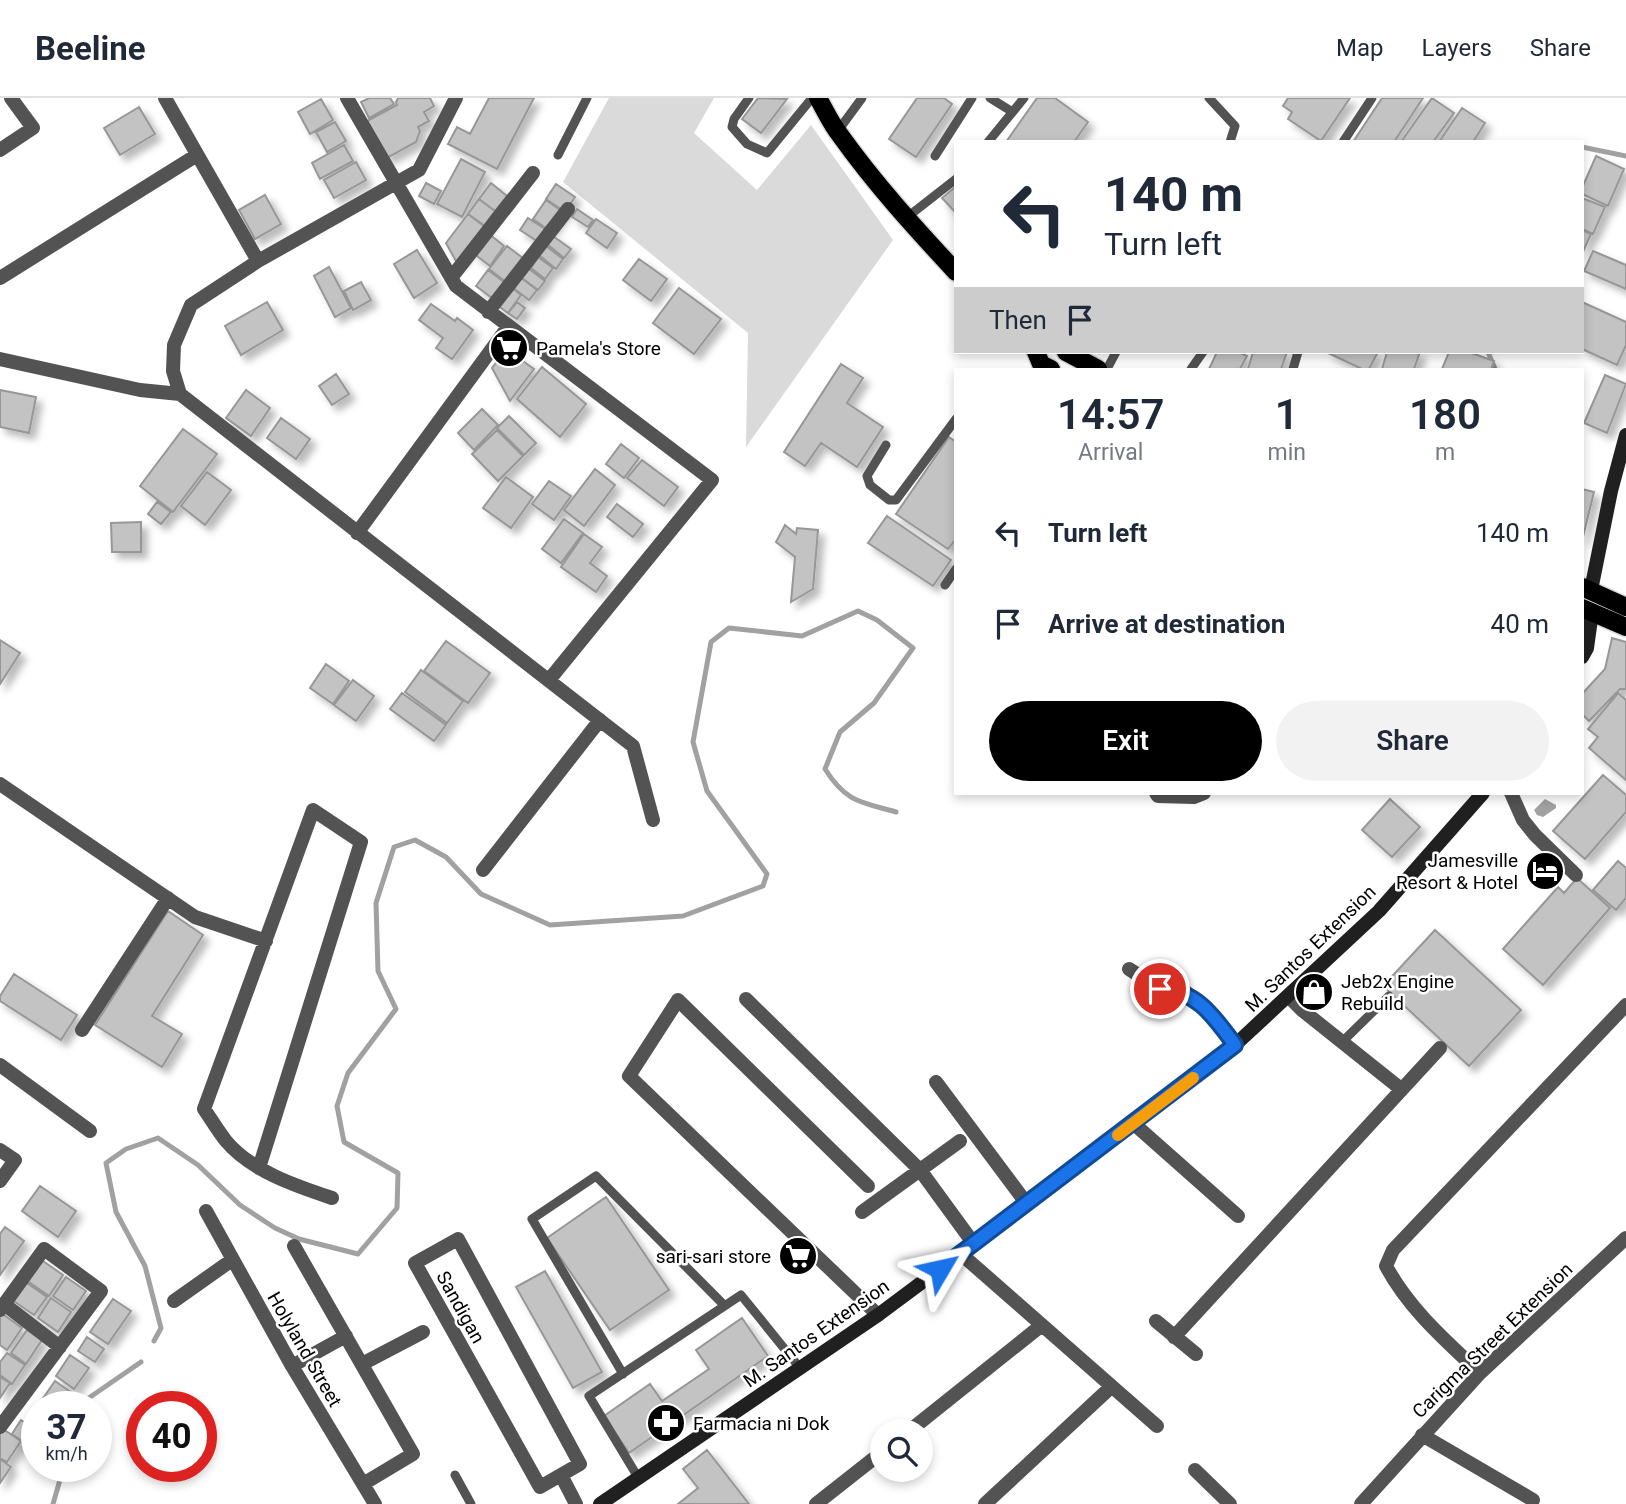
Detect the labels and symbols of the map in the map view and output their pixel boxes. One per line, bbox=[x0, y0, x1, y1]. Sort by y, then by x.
supermarket icon: Pamela's Store bbox=[488, 327, 530, 369]
place label: Pamela's Store bbox=[536, 337, 661, 360]
place label: Jamesville Resort & Hotel bbox=[1396, 849, 1518, 894]
hotel icon: Jamesville Resort & Hotel bbox=[1524, 850, 1566, 892]
street label: M. Santos Extension bbox=[1240, 880, 1380, 1017]
pin bbox=[1130, 959, 1190, 1019]
place label: Jeb2x Engine Rebuild bbox=[1341, 970, 1454, 1015]
shop icon: Jeb2x Engine Rebuild bbox=[1293, 971, 1335, 1013]
position arrow bbox=[903, 1232, 977, 1306]
supermarket icon: sari-sari store bbox=[777, 1235, 819, 1277]
place label: sari-sari store bbox=[656, 1245, 771, 1268]
street label: Carigma Street Extension bbox=[1407, 1258, 1577, 1423]
street label: Sandigan bbox=[431, 1267, 490, 1347]
street label: M. Santos Extension bbox=[739, 1274, 894, 1392]
street label: Holyland Street bbox=[262, 1288, 347, 1411]
speed limit sign: 40 bbox=[126, 1391, 217, 1482]
pharmacy icon: Farmacia ni Dok bbox=[645, 1402, 687, 1444]
place label: Farmacia ni Dok bbox=[693, 1412, 830, 1435]

